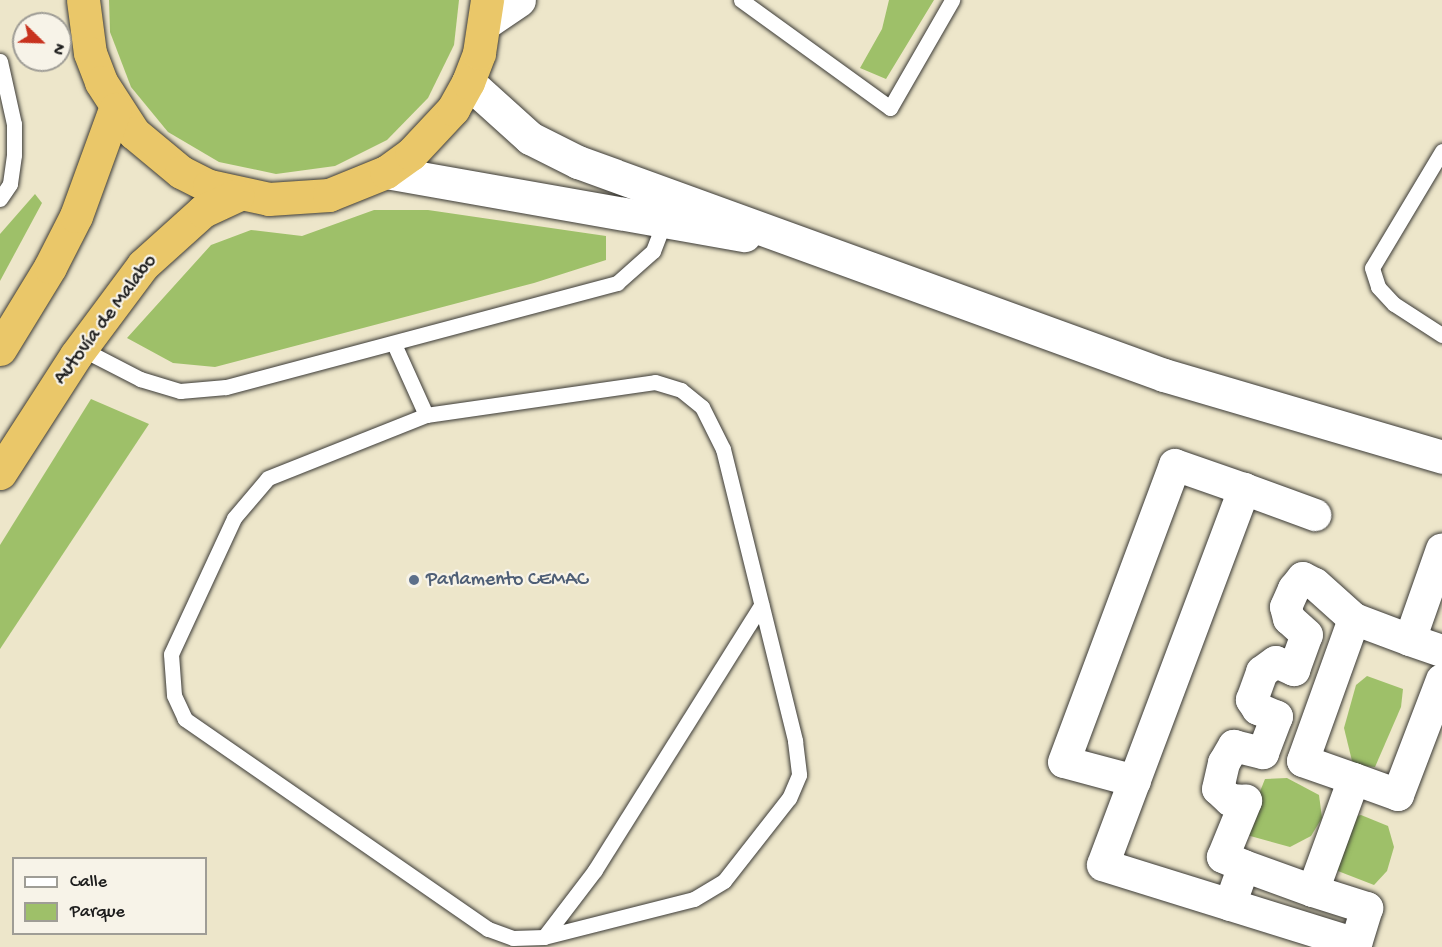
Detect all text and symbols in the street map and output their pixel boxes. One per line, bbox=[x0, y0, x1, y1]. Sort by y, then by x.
north arrow bbox=[12, 12, 72, 72]
text: N bbox=[46, 40, 68, 57]
street label: Autovía de Malabo bbox=[49, 250, 163, 390]
place label: Parlamento CEMAC bbox=[426, 568, 588, 592]
marker: Parlamento CEMAC bbox=[407, 573, 421, 587]
legend bbox=[12, 857, 207, 935]
text: Calle bbox=[70, 872, 107, 893]
text: Parque bbox=[70, 902, 125, 923]

